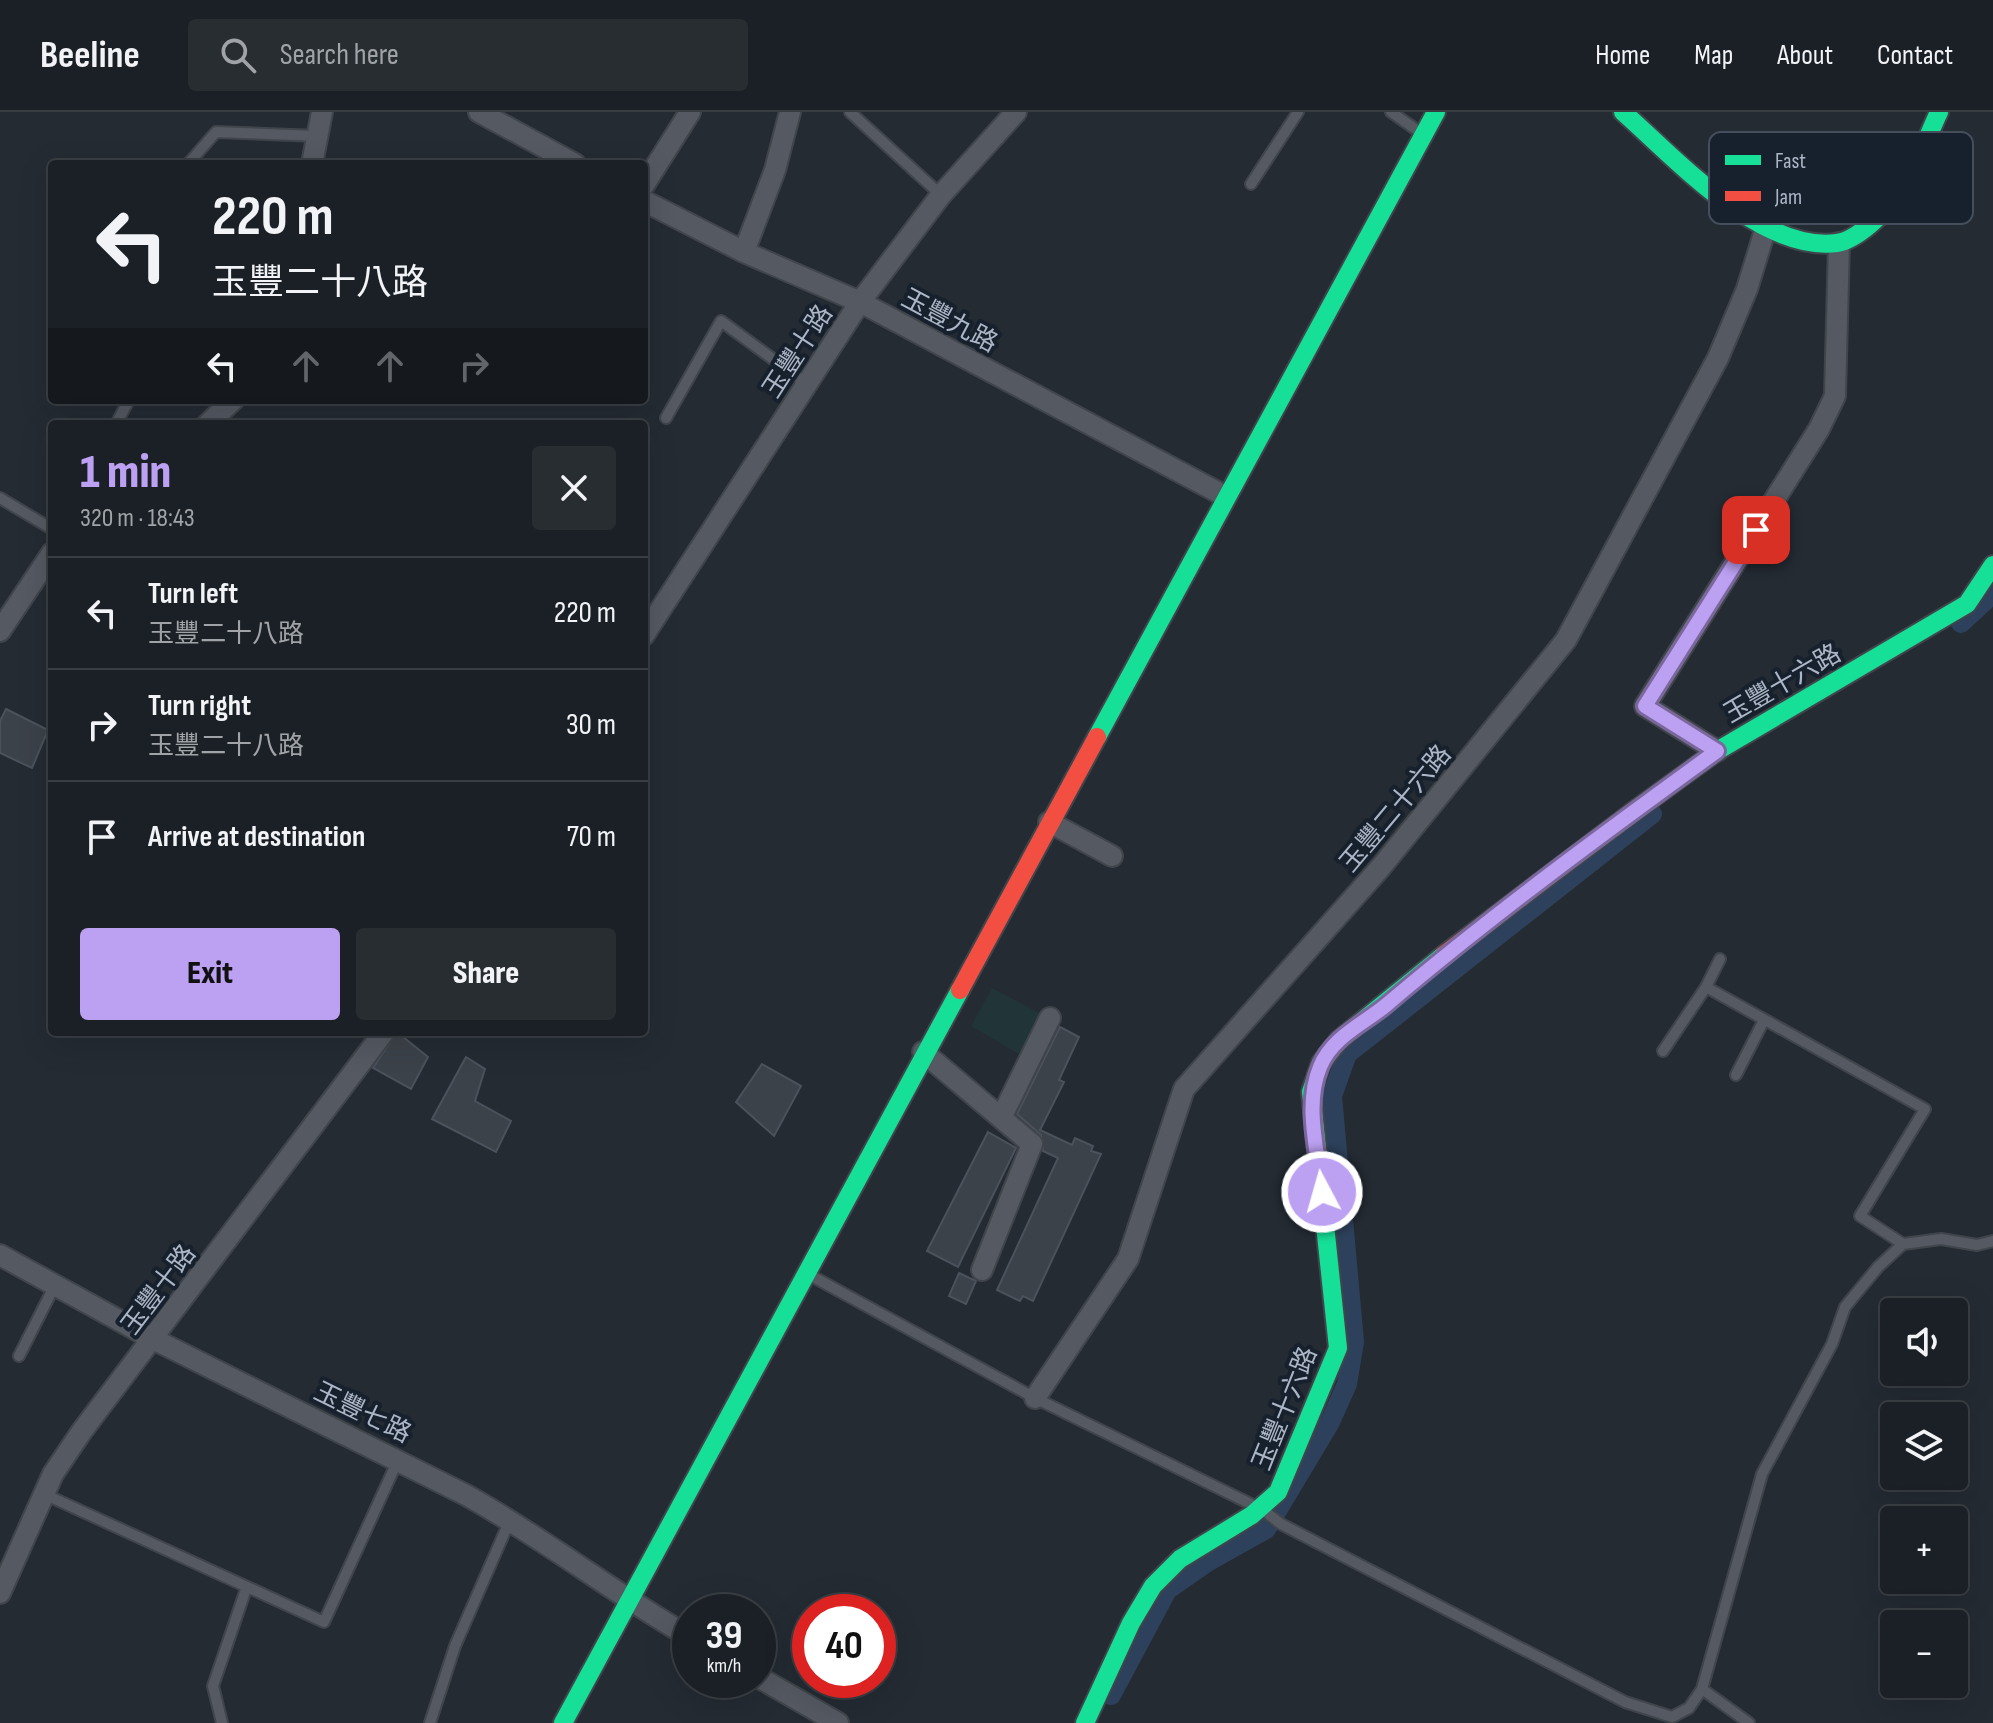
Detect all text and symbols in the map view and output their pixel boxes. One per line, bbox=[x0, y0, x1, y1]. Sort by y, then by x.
search box bbox=[188, 19, 748, 91]
text: Beeline bbox=[40, 33, 140, 78]
icon: search bbox=[216, 33, 260, 77]
text: Search here bbox=[280, 37, 399, 73]
text: Home bbox=[1595, 39, 1650, 72]
text: Map bbox=[1694, 39, 1733, 72]
text: About bbox=[1777, 39, 1833, 72]
text: Contact bbox=[1877, 39, 1953, 72]
legend bbox=[1709, 132, 1973, 224]
text: Fast bbox=[1775, 148, 1806, 175]
text: 220 m bbox=[212, 184, 334, 251]
text: Jam bbox=[1774, 184, 1802, 211]
icon: left bbox=[80, 192, 184, 296]
text: 玉豐二十八路 bbox=[212, 262, 428, 305]
street label: 玉豐九路 bbox=[896, 283, 1002, 359]
street label: 玉豐十路 bbox=[757, 300, 840, 404]
icon: left bbox=[200, 344, 244, 388]
icon: ahead bbox=[284, 344, 328, 388]
icon: ahead bbox=[368, 344, 412, 388]
icon: right bbox=[452, 344, 496, 388]
text: 1 min bbox=[80, 444, 171, 501]
button: close bbox=[532, 446, 616, 530]
pin bbox=[1722, 496, 1790, 564]
text: 320 m · 18:43 bbox=[80, 503, 195, 534]
icon: arrive bbox=[1734, 508, 1778, 552]
text: Turn left bbox=[148, 576, 238, 612]
icon: left bbox=[80, 591, 124, 635]
text: 220 m bbox=[554, 595, 616, 631]
text: 玉豐二十八路 bbox=[148, 619, 304, 650]
street label: 玉豐十六路 bbox=[1719, 638, 1847, 730]
text: Turn right bbox=[148, 688, 251, 724]
icon: right bbox=[80, 703, 124, 747]
text: 30 m bbox=[566, 707, 616, 743]
text: 玉豐二十八路 bbox=[148, 731, 304, 762]
street label: 玉豐二十六路 bbox=[1334, 739, 1458, 879]
icon: arrive bbox=[80, 815, 124, 859]
text: Arrive at destination bbox=[148, 819, 365, 855]
text: 70 m bbox=[567, 819, 616, 855]
button: Exit bbox=[80, 928, 340, 1020]
button: Share bbox=[356, 928, 616, 1020]
position arrow bbox=[1280, 1150, 1364, 1234]
street label: 玉豐十路 bbox=[116, 1239, 203, 1341]
map controls bbox=[1880, 1298, 1968, 1698]
button: sound bbox=[1880, 1298, 1968, 1386]
street label: 玉豐十六路 bbox=[1247, 1342, 1324, 1475]
street label: 玉豐七路 bbox=[309, 1377, 416, 1450]
button: layers bbox=[1880, 1402, 1968, 1490]
button: + bbox=[1880, 1506, 1968, 1594]
speed limit sign: 40 bbox=[792, 1594, 896, 1698]
button: − bbox=[1880, 1610, 1968, 1698]
text: 39 bbox=[706, 1612, 742, 1660]
text: km/h bbox=[707, 1654, 741, 1678]

